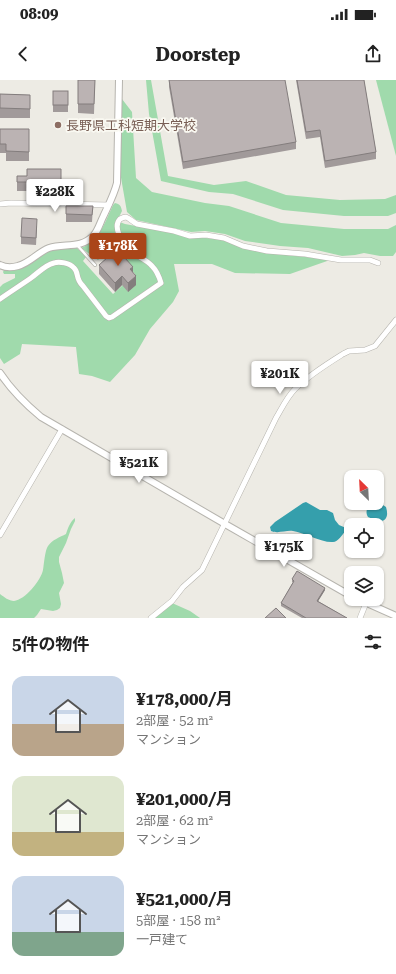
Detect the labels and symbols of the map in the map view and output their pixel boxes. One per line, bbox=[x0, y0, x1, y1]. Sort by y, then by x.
place label: 長野県工科短期大学校 bbox=[66, 118, 196, 133]
marker: 長野県工科短期大学校 bbox=[53, 120, 63, 130]
pin: ¥228K bbox=[27, 179, 83, 213]
pin: ¥178K bbox=[90, 233, 146, 267]
pin: ¥201K bbox=[252, 361, 308, 395]
pin: ¥521K bbox=[111, 450, 167, 484]
north arrow bbox=[344, 470, 384, 510]
pin: ¥175K bbox=[256, 534, 312, 568]

